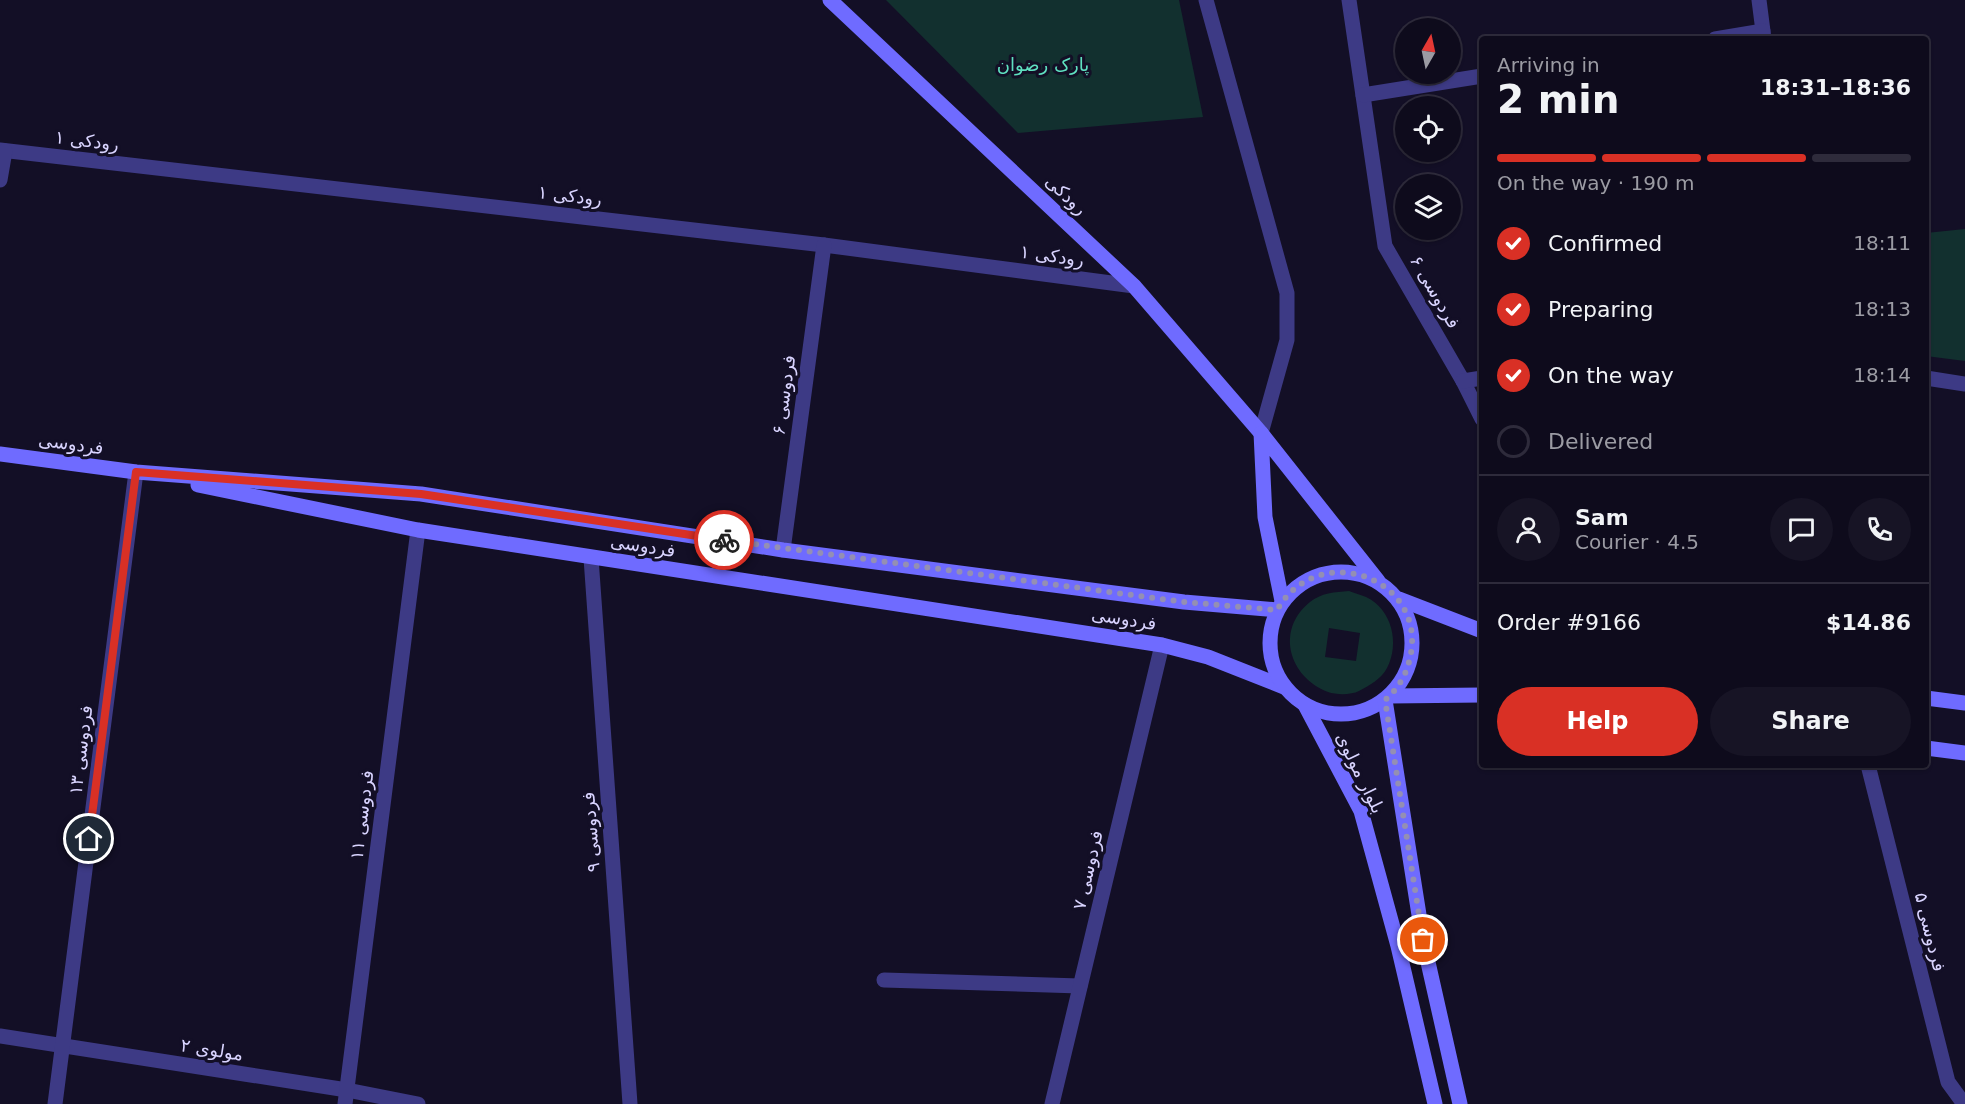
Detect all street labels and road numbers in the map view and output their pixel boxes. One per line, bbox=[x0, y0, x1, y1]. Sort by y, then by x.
street label: رودکی ۱ bbox=[54, 126, 120, 156]
street label: رودکی bbox=[1041, 170, 1091, 220]
street label: رودکی ۱ bbox=[537, 181, 603, 211]
street label: رودکی ۱ bbox=[1019, 241, 1085, 271]
street label: فردوسی ۶ bbox=[1405, 252, 1465, 332]
street label: فردوسی ۶ bbox=[767, 353, 801, 437]
street label: فردوسی bbox=[37, 429, 105, 459]
street label: فردوسی bbox=[609, 530, 677, 562]
street label: فردوسی bbox=[1090, 603, 1158, 635]
street label: فردوسی ۱۳ bbox=[65, 704, 97, 796]
street label: بلوار مولوی bbox=[1331, 729, 1389, 817]
street label: فردوسی ۱۱ bbox=[346, 769, 378, 861]
street label: فردوسی ۹ bbox=[577, 791, 605, 873]
street label: فردوسی ۷ bbox=[1068, 828, 1108, 912]
street label: فردوسی ۵ bbox=[1910, 890, 1950, 974]
street label: مولوی ۲ bbox=[179, 1034, 245, 1066]

